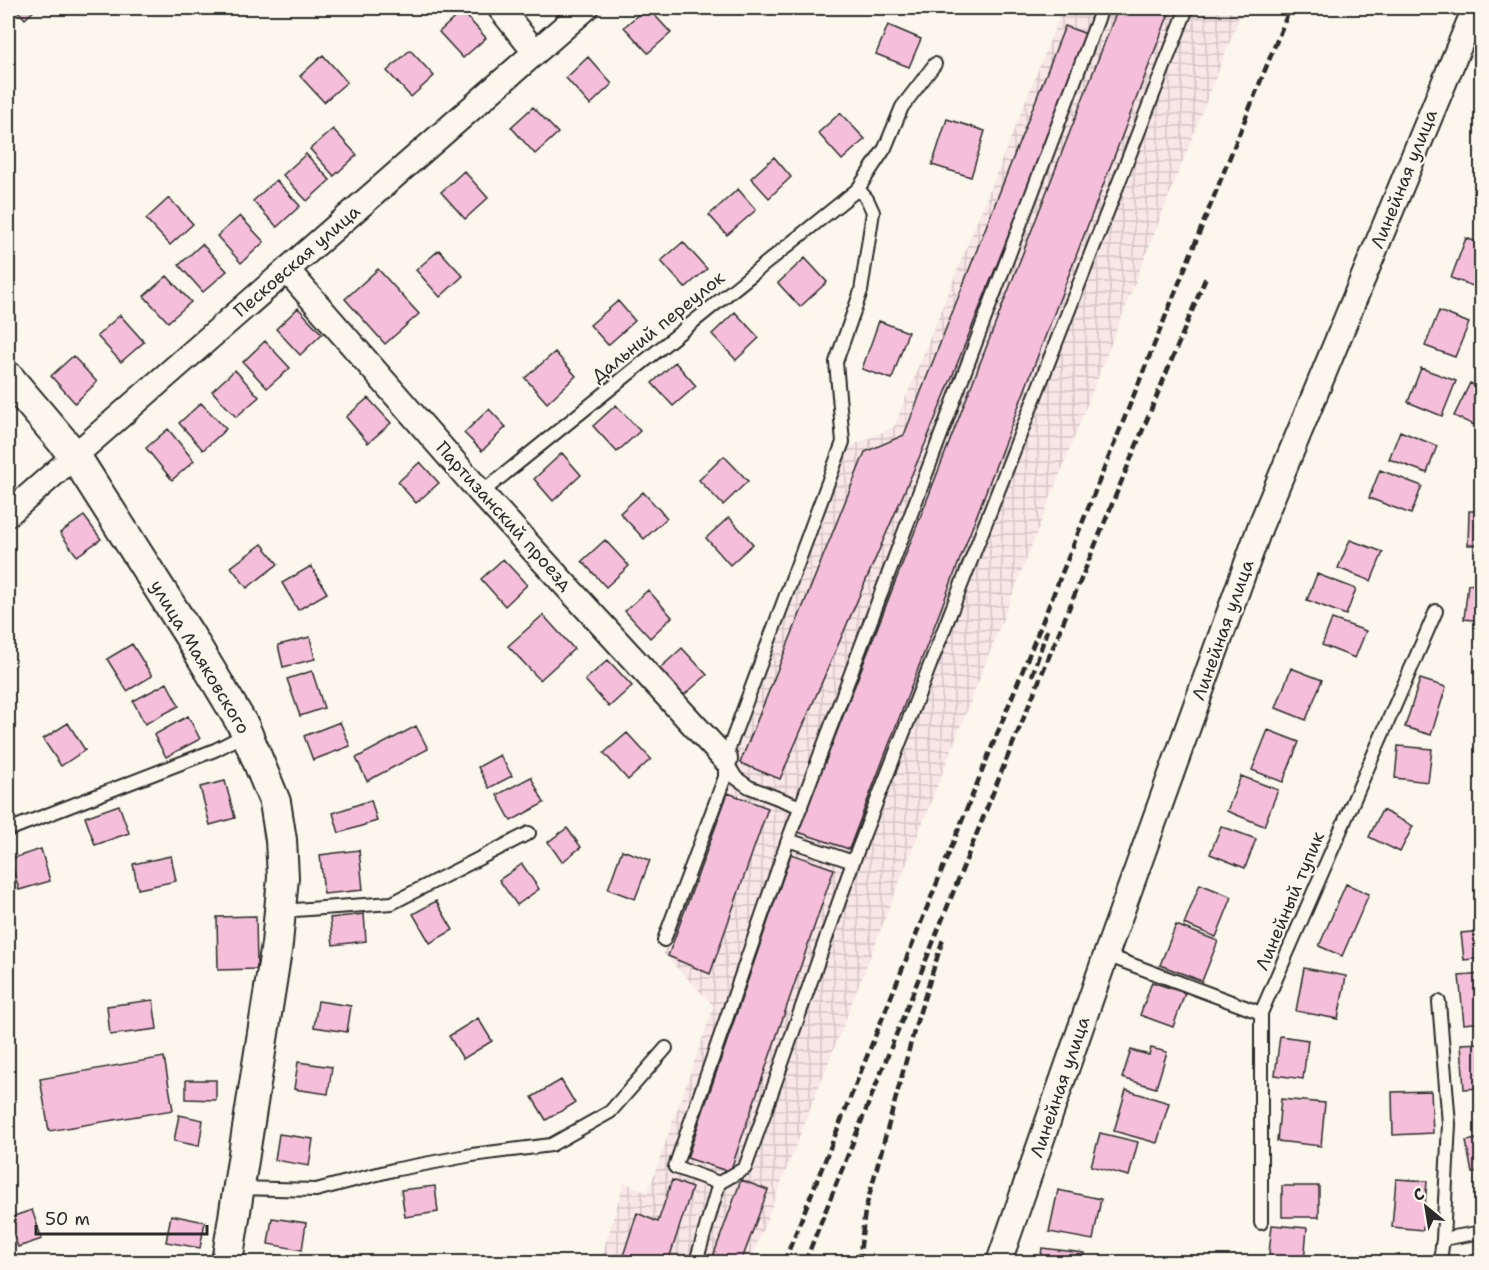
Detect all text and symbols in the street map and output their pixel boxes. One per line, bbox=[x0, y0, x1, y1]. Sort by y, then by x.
street label: Линейная улица bbox=[1365, 106, 1443, 252]
street label: Песковская улица bbox=[229, 200, 365, 322]
street label: Дальний переулок bbox=[586, 265, 730, 388]
street label: Партизанский проезд bbox=[430, 436, 578, 596]
street label: Линейная улица bbox=[1186, 556, 1260, 704]
street label: улица Маяковского bbox=[145, 576, 255, 738]
street label: Линейный тупик bbox=[1250, 828, 1330, 974]
street label: Линейная улица bbox=[1025, 1013, 1095, 1161]
north arrow bbox=[1396, 1177, 1456, 1237]
text: С bbox=[1409, 1183, 1428, 1206]
scale bar bbox=[36, 1198, 207, 1236]
text: 50 m bbox=[45, 1207, 90, 1231]

